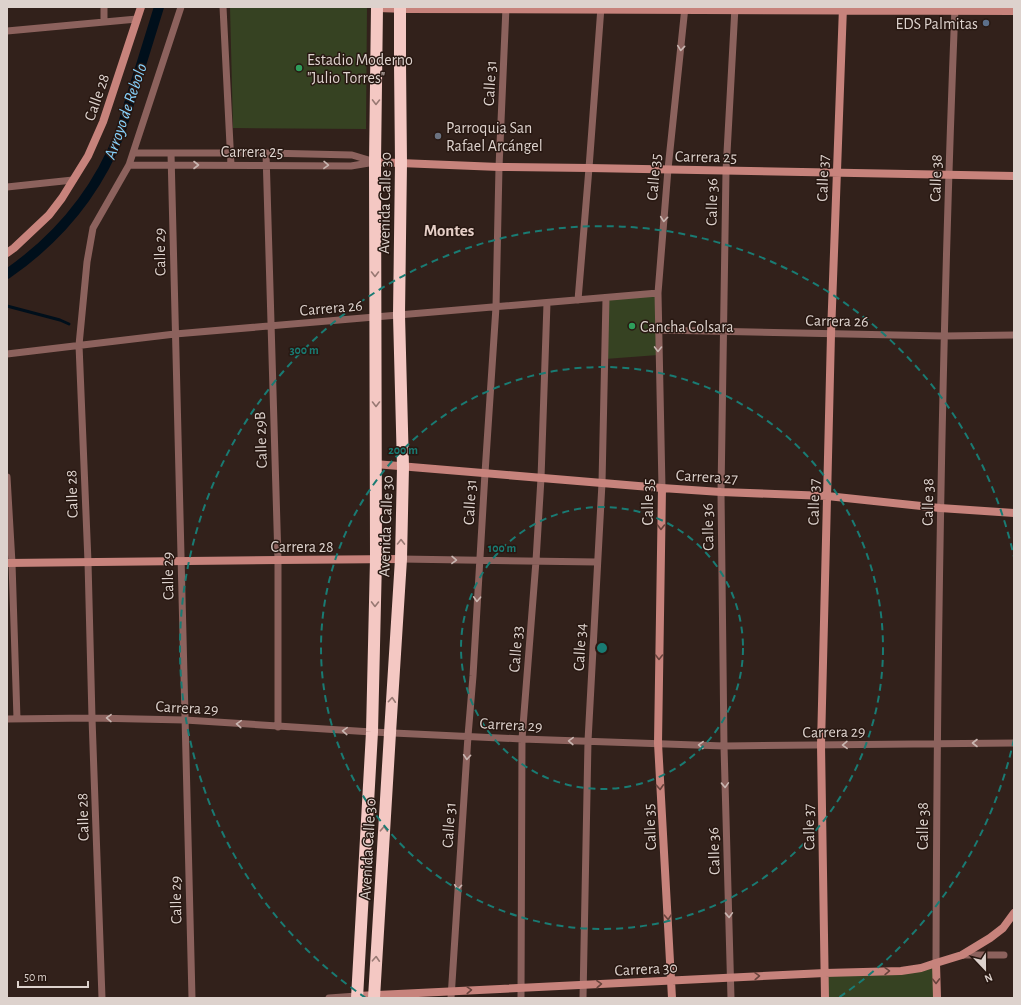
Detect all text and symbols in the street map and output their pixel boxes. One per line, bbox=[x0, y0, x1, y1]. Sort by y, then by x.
place label: EDS Palmitas bbox=[895, 16, 978, 32]
marker: EDS Palmitas bbox=[981, 18, 991, 28]
one-way arrow bbox=[676, 45, 685, 51]
place label: Estadio Moderno "Julio Torres" bbox=[307, 52, 413, 86]
street label: Calle 31 bbox=[481, 60, 499, 106]
water label: Arroyo de Rebolo bbox=[101, 61, 150, 162]
marker: Estadio Moderno "Julio Torres" bbox=[294, 63, 304, 73]
street label: Calle 28 bbox=[81, 72, 112, 123]
one-way arrow bbox=[371, 99, 380, 105]
place label: Parroquia San Rafael Arcángel bbox=[446, 120, 543, 154]
marker: Parroquia San Rafael Arcángel bbox=[433, 131, 443, 141]
street label: Carrera 25 bbox=[221, 144, 283, 160]
street label: Carrera 25 bbox=[675, 148, 737, 166]
street label: Avenida Calle 30 bbox=[376, 152, 394, 254]
street label: Calle 35 bbox=[644, 153, 664, 201]
street label: Calle 37 bbox=[814, 154, 832, 202]
street label: Calle 38 bbox=[927, 154, 945, 202]
one-way arrow bbox=[193, 161, 199, 169]
one-way arrow bbox=[323, 161, 329, 170]
street label: Calle 36 bbox=[704, 178, 720, 226]
one-way arrow bbox=[659, 216, 668, 222]
district label: Montes bbox=[424, 222, 475, 239]
street label: Calle 29 bbox=[152, 228, 168, 276]
one-way arrow bbox=[371, 271, 379, 277]
street label: Carrera 26 bbox=[299, 297, 363, 319]
street label: Carrera 26 bbox=[805, 312, 869, 330]
place label: Cancha Colsara bbox=[640, 319, 734, 335]
marker: Cancha Colsara bbox=[627, 321, 637, 331]
text: 300 m bbox=[289, 344, 319, 356]
one-way arrow bbox=[654, 346, 662, 352]
one-way arrow bbox=[372, 401, 380, 407]
street label: Calle 29B bbox=[252, 411, 270, 469]
text: 200 m bbox=[388, 444, 418, 456]
street label: Carrera 27 bbox=[675, 467, 739, 487]
street label: Calle 28 bbox=[63, 469, 81, 518]
street label: Avenida Calle 30 bbox=[376, 475, 396, 577]
street label: Calle 37 bbox=[806, 478, 822, 526]
street label: Calle 38 bbox=[920, 478, 936, 526]
street label: Calle 31 bbox=[461, 479, 479, 525]
street label: Calle 35 bbox=[640, 479, 656, 525]
street label: Calle 36 bbox=[700, 503, 716, 551]
one-way arrow bbox=[657, 524, 665, 530]
street label: Carrera 28 bbox=[270, 539, 334, 555]
one-way arrow bbox=[397, 539, 405, 545]
text: 100 m bbox=[488, 542, 516, 554]
street label: Calle 29 bbox=[160, 552, 176, 600]
one-way arrow bbox=[451, 556, 457, 564]
one-way arrow bbox=[473, 596, 482, 602]
one-way arrow bbox=[371, 601, 379, 607]
street label: Calle 34 bbox=[571, 622, 589, 671]
street label: Calle 33 bbox=[506, 625, 526, 673]
centre of rings bbox=[595, 641, 609, 655]
one-way arrow bbox=[655, 654, 663, 660]
one-way arrow bbox=[387, 697, 396, 703]
street label: Carrera 29 bbox=[155, 698, 219, 718]
one-way arrow bbox=[106, 714, 112, 723]
street label: Carrera 29 bbox=[479, 715, 543, 735]
one-way arrow bbox=[236, 720, 242, 729]
street label: Carrera 29 bbox=[802, 723, 866, 741]
one-way arrow bbox=[342, 726, 348, 735]
one-way arrow bbox=[568, 736, 574, 745]
one-way arrow bbox=[972, 739, 978, 747]
one-way arrow bbox=[698, 740, 704, 749]
one-way arrow bbox=[842, 741, 848, 749]
one-way arrow bbox=[462, 754, 471, 760]
one-way arrow bbox=[721, 782, 729, 788]
one-way arrow bbox=[656, 784, 665, 790]
street label: Calle 28 bbox=[74, 792, 92, 841]
street label: Avenida Calle 30 bbox=[357, 798, 379, 900]
street label: Calle 31 bbox=[439, 802, 459, 848]
street label: Calle 38 bbox=[915, 802, 931, 850]
street label: Calle 35 bbox=[641, 803, 659, 851]
street label: Calle 37 bbox=[801, 803, 817, 851]
one-way arrow bbox=[379, 826, 388, 832]
street label: Calle 36 bbox=[705, 827, 723, 875]
street label: Calle 29 bbox=[168, 876, 184, 924]
one-way arrow bbox=[454, 884, 463, 890]
one-way arrow bbox=[724, 912, 733, 918]
one-way arrow bbox=[663, 914, 672, 920]
north arrow bbox=[965, 949, 1005, 989]
one-way arrow bbox=[372, 956, 381, 962]
street label: Carrera 30 bbox=[614, 959, 678, 979]
scale bar bbox=[18, 963, 88, 989]
one-way arrow bbox=[884, 967, 890, 976]
text: 50 m bbox=[24, 971, 47, 983]
text: N bbox=[983, 971, 994, 984]
one-way arrow bbox=[754, 972, 760, 980]
one-way arrow bbox=[932, 978, 940, 984]
one-way arrow bbox=[596, 980, 602, 988]
one-way arrow bbox=[466, 986, 472, 995]

